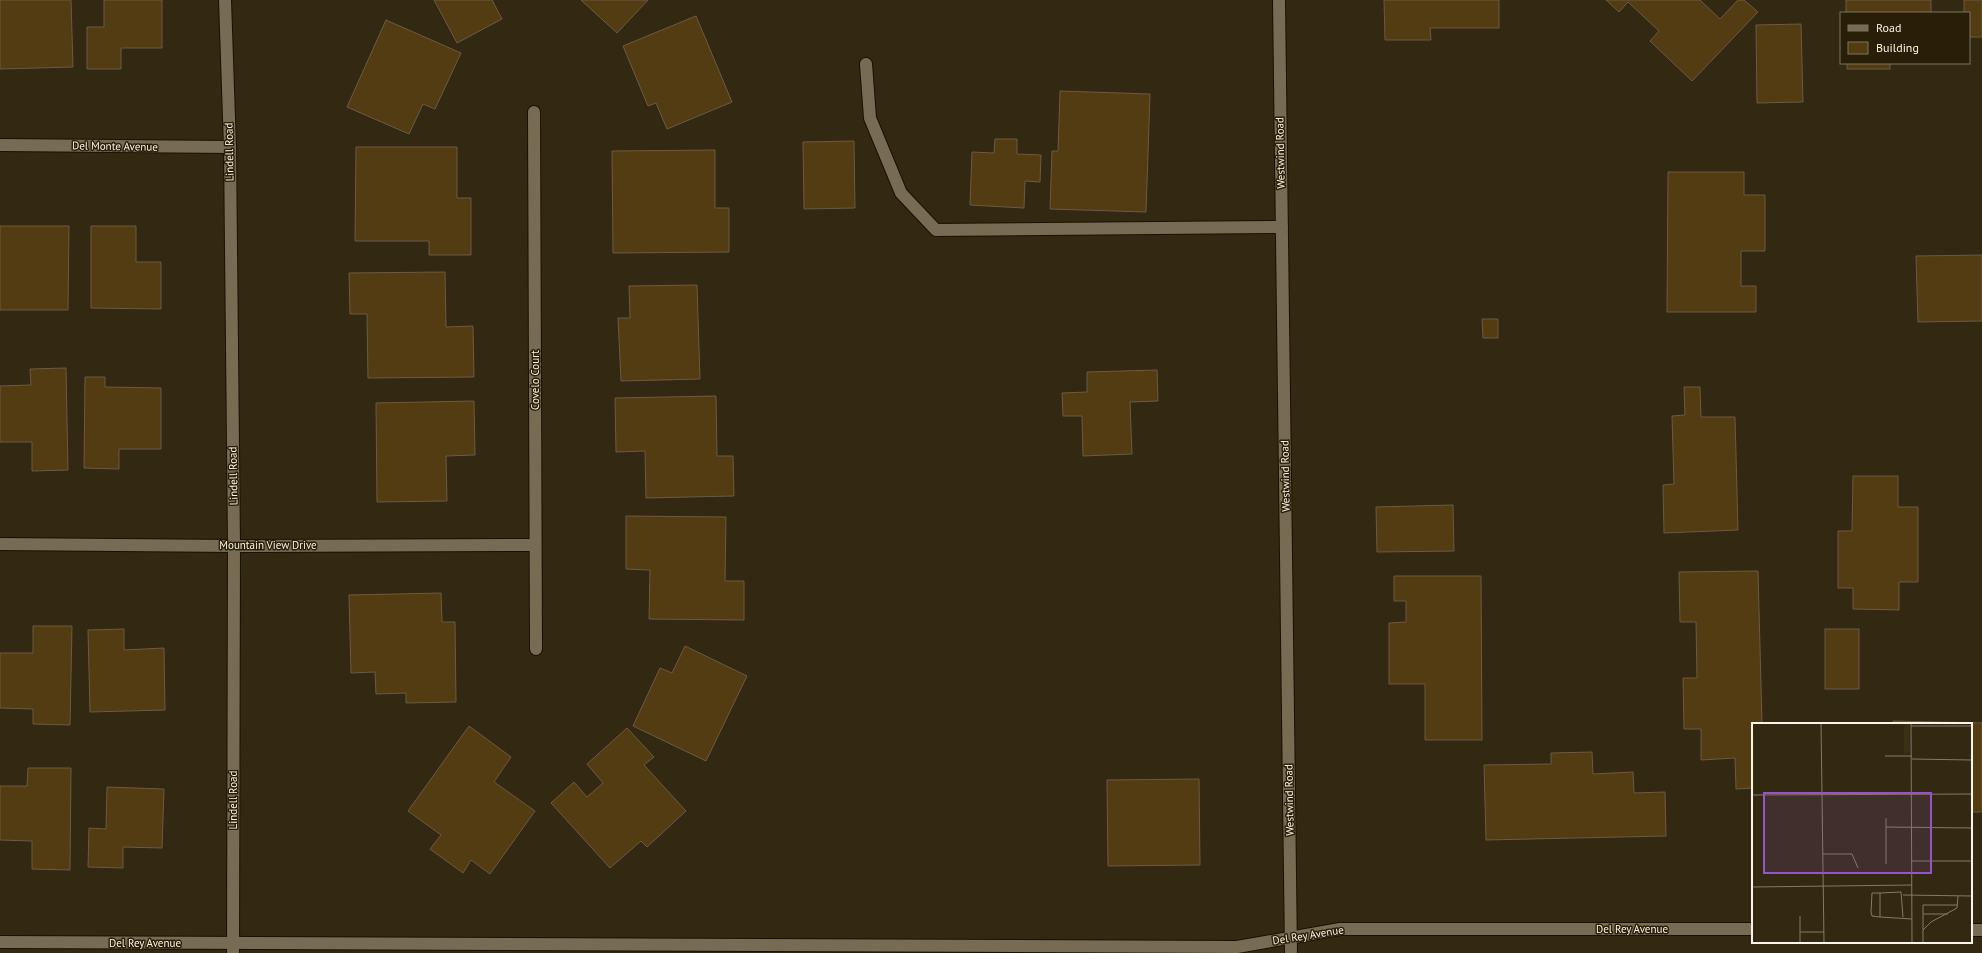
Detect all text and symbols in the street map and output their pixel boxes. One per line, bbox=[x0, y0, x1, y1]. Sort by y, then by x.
legend bbox=[1840, 12, 1970, 64]
text: Road bbox=[1876, 20, 1901, 35]
text: Building bbox=[1876, 40, 1919, 55]
street label: Westwind Road bbox=[1272, 117, 1288, 189]
street label: Lindell Road bbox=[221, 122, 237, 182]
street label: Del Monte Avenue bbox=[72, 138, 158, 154]
street label: Covelo Court bbox=[528, 350, 542, 410]
street label: Westwind Road bbox=[1277, 440, 1293, 512]
street label: Lindell Road bbox=[225, 446, 241, 506]
street label: Mountain View Drive bbox=[219, 538, 317, 552]
inset map bbox=[1752, 723, 1972, 943]
street label: Westwind Road bbox=[1281, 764, 1297, 836]
street label: Lindell Road bbox=[226, 771, 240, 829]
street label: Del Rey Avenue bbox=[1271, 922, 1345, 948]
street label: Del Rey Avenue bbox=[1596, 922, 1668, 936]
street label: Del Rey Avenue bbox=[109, 936, 181, 950]

